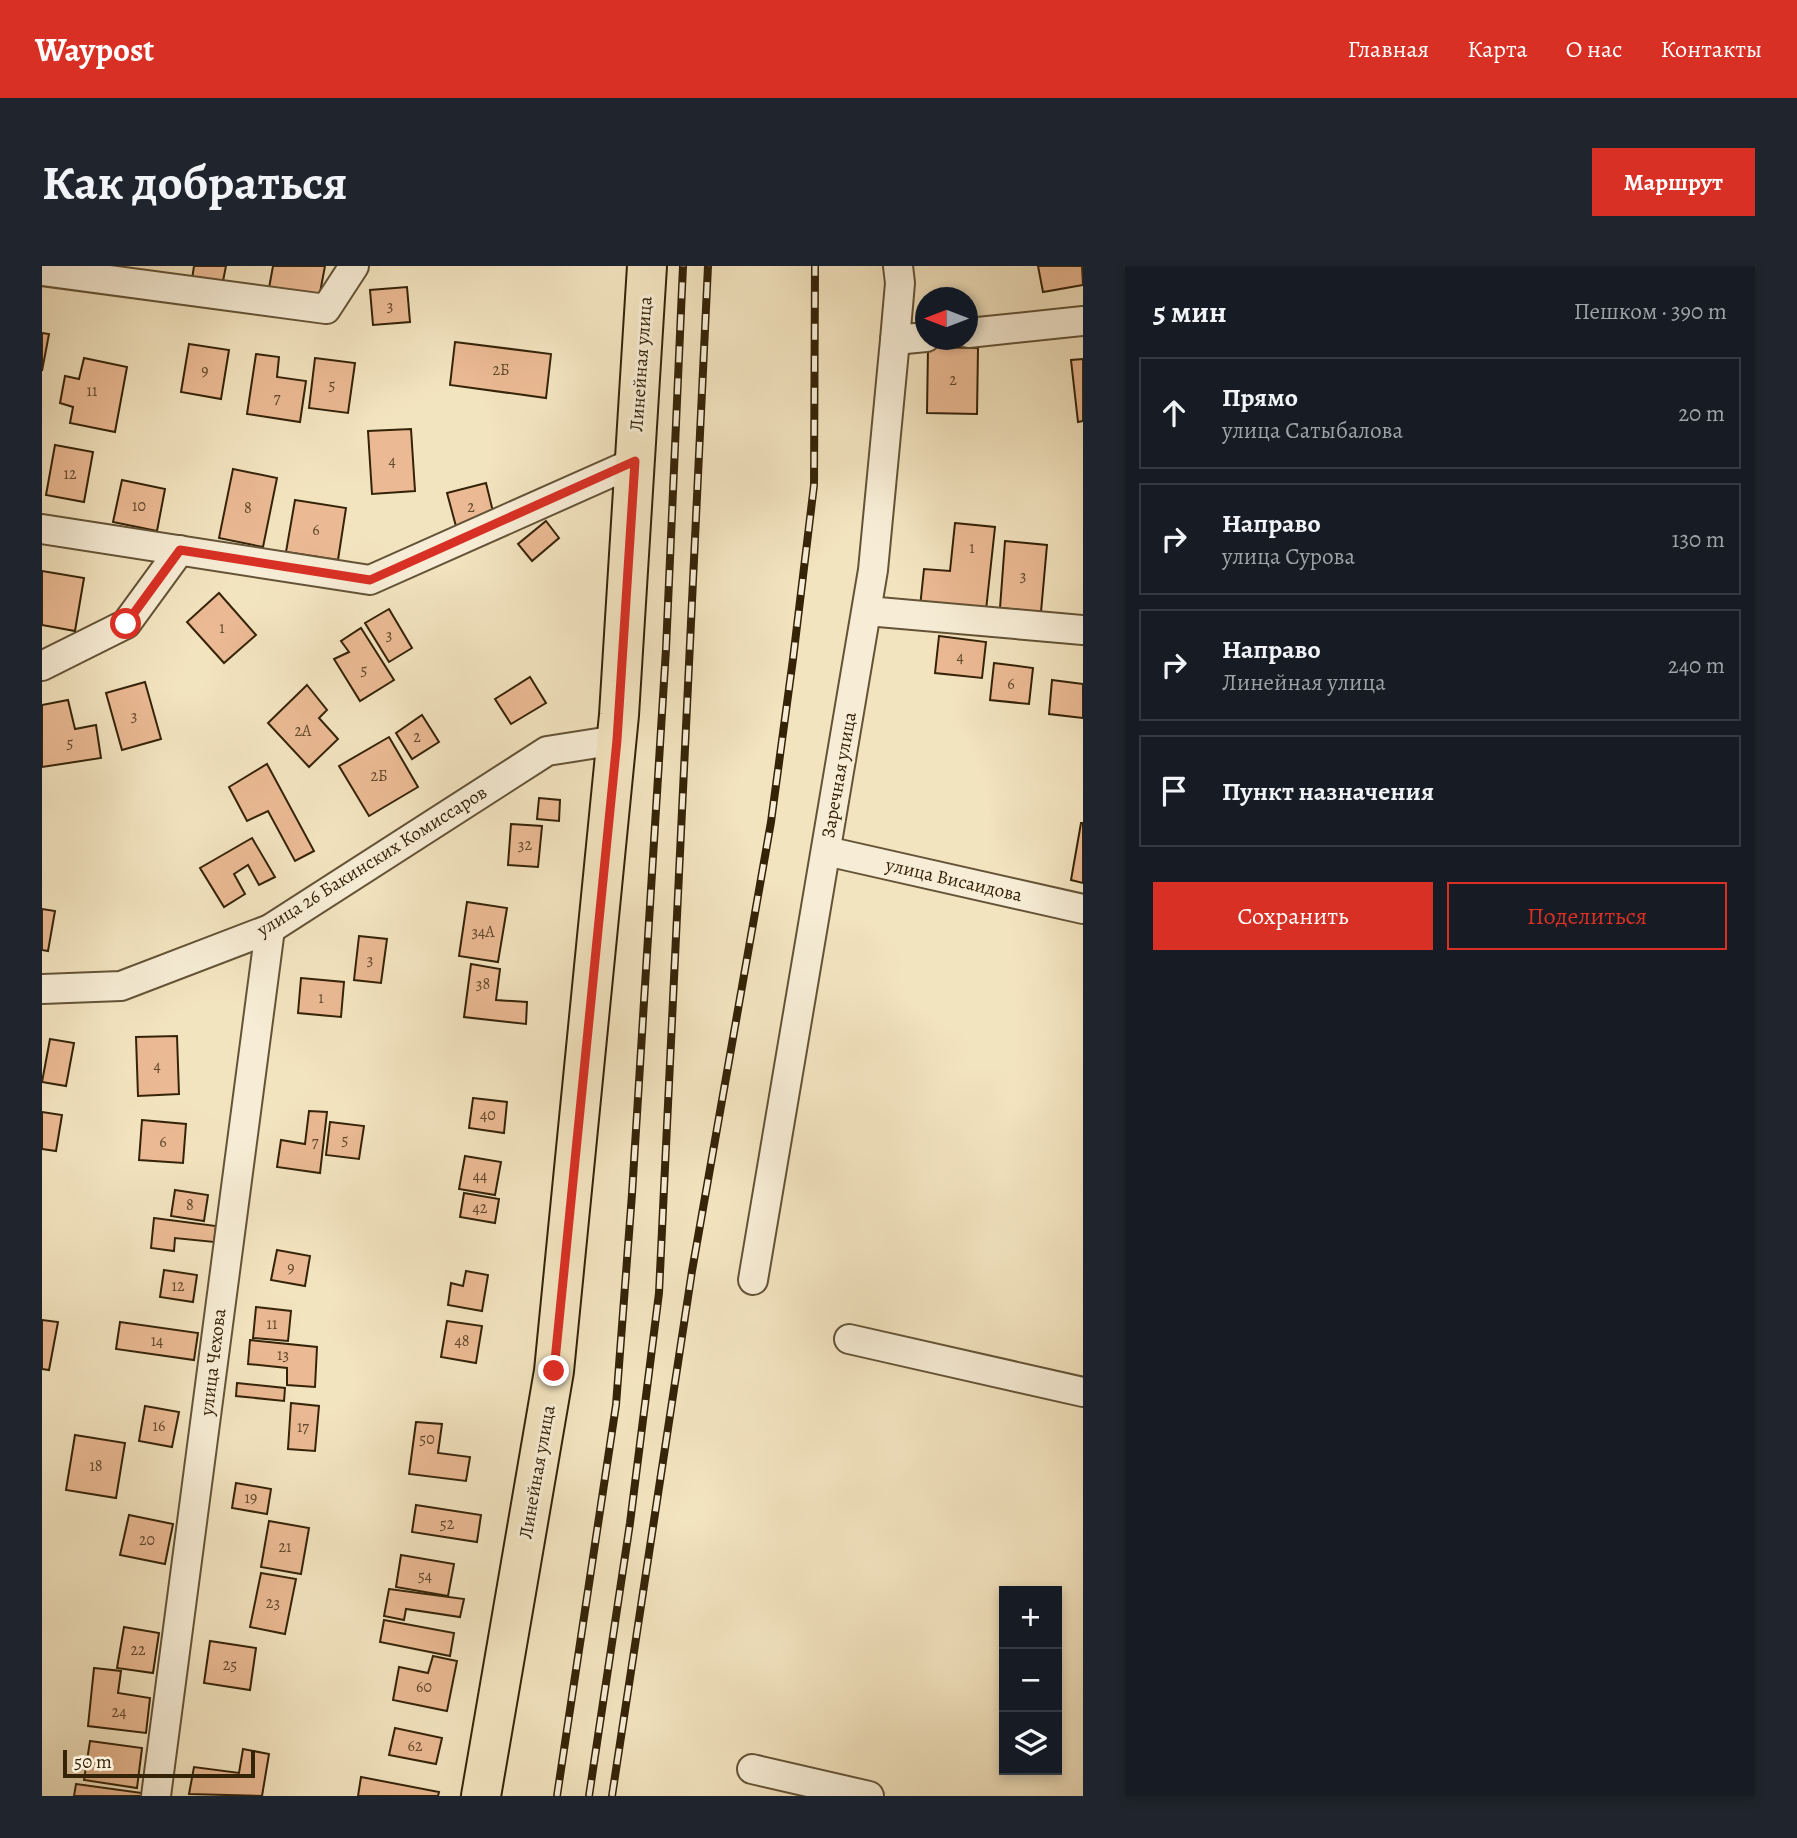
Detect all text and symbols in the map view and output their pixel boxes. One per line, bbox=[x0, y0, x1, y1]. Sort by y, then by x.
text: Waypost bbox=[35, 27, 154, 72]
text: Главная bbox=[1348, 33, 1429, 65]
text: Карта bbox=[1467, 33, 1528, 65]
text: О нас bbox=[1566, 33, 1622, 65]
text: Контакты bbox=[1660, 33, 1762, 65]
button: Маршрут bbox=[1592, 148, 1755, 216]
text: Как добраться bbox=[42, 149, 348, 216]
north arrow bbox=[915, 287, 978, 350]
text: 5 мин bbox=[1153, 292, 1227, 332]
house number: 3 bbox=[387, 295, 393, 317]
street label: Линейная улица bbox=[623, 295, 659, 432]
text: Пешком · 390 m bbox=[1574, 296, 1727, 327]
house number: 2Б bbox=[492, 359, 510, 381]
house number: 9 bbox=[201, 360, 209, 382]
house number: 2 bbox=[949, 369, 957, 391]
house number: 5 bbox=[329, 374, 336, 396]
house number: 11 bbox=[87, 380, 98, 402]
text: Прямо bbox=[1222, 380, 1298, 415]
house number: 7 bbox=[274, 387, 281, 409]
icon: ahead bbox=[1155, 394, 1193, 432]
text: 20 m bbox=[1678, 398, 1725, 429]
text: улица Сатыбалова bbox=[1222, 415, 1403, 446]
house number: 4 bbox=[388, 450, 396, 472]
house number: 12 bbox=[63, 463, 77, 485]
house number: 10 bbox=[132, 495, 146, 517]
house number: 2 bbox=[467, 496, 475, 518]
house number: 8 bbox=[244, 497, 252, 519]
text: Направо bbox=[1222, 506, 1321, 541]
house number: 6 bbox=[312, 519, 320, 541]
icon: right bbox=[1155, 520, 1193, 558]
text: 130 m bbox=[1672, 524, 1725, 555]
house number: 1 bbox=[969, 537, 975, 559]
text: улица Сурова bbox=[1222, 541, 1355, 572]
house number: 3 bbox=[1020, 565, 1026, 587]
route start bbox=[110, 608, 141, 639]
house number: 1 bbox=[219, 617, 225, 639]
house number: 3 bbox=[386, 624, 392, 646]
text: Направо bbox=[1222, 632, 1321, 667]
house number: 4 bbox=[956, 646, 964, 668]
icon: right bbox=[1155, 646, 1193, 684]
text: 240 m bbox=[1668, 650, 1725, 681]
house number: 5 bbox=[361, 659, 368, 681]
text: Линейная улица bbox=[1222, 667, 1386, 698]
house number: 6 bbox=[1007, 673, 1015, 695]
house number: 3 bbox=[131, 705, 137, 727]
street label: Заречная улица bbox=[815, 710, 863, 840]
house number: 2А bbox=[295, 720, 312, 742]
house number: 2 bbox=[413, 726, 421, 748]
house number: 5 bbox=[67, 732, 74, 754]
house number: 2Б bbox=[370, 765, 388, 787]
icon: arrive bbox=[1155, 772, 1193, 810]
text: Пункт назначения bbox=[1222, 774, 1434, 809]
street label: улица 26 Бакинских Комиссаров bbox=[251, 779, 492, 943]
house number: 32 bbox=[518, 834, 533, 856]
street label: улица Висаидова bbox=[882, 851, 1025, 908]
button: Сохранить bbox=[1153, 882, 1433, 950]
button: Поделиться bbox=[1447, 882, 1727, 950]
house number: 34А bbox=[471, 921, 495, 943]
house number: 3 bbox=[367, 949, 373, 971]
house number: 38 bbox=[476, 973, 490, 995]
house number: 1 bbox=[318, 987, 324, 1009]
house number: 4 bbox=[153, 1055, 161, 1077]
house number: 40 bbox=[480, 1104, 496, 1126]
house number: 5 bbox=[342, 1129, 349, 1151]
house number: 6 bbox=[159, 1131, 167, 1153]
house number: 7 bbox=[312, 1131, 319, 1153]
house number: 44 bbox=[473, 1165, 487, 1187]
house number: 8 bbox=[186, 1194, 194, 1216]
house number: 42 bbox=[473, 1197, 488, 1219]
house number: 9 bbox=[287, 1257, 295, 1279]
house number: 12 bbox=[171, 1275, 185, 1297]
street label: улица Чехова bbox=[193, 1307, 233, 1418]
house number: 11 bbox=[267, 1313, 278, 1335]
house number: 14 bbox=[151, 1330, 163, 1352]
house number: 48 bbox=[454, 1330, 470, 1352]
house number: 13 bbox=[277, 1344, 289, 1366]
route end bbox=[538, 1355, 569, 1386]
street label: Линейная улица bbox=[512, 1403, 562, 1541]
house number: 16 bbox=[153, 1415, 165, 1437]
house number: 17 bbox=[297, 1416, 309, 1438]
house number: 50 bbox=[419, 1428, 435, 1450]
house number: 18 bbox=[89, 1455, 103, 1477]
house number: 19 bbox=[245, 1487, 257, 1509]
house number: 52 bbox=[440, 1513, 455, 1535]
house number: 20 bbox=[139, 1529, 155, 1551]
house number: 21 bbox=[278, 1536, 292, 1558]
house number: 54 bbox=[418, 1565, 432, 1587]
map controls bbox=[999, 1586, 1062, 1775]
button: + bbox=[999, 1586, 1062, 1649]
house number: 23 bbox=[266, 1592, 280, 1614]
house number: 22 bbox=[130, 1639, 146, 1661]
button: − bbox=[999, 1649, 1062, 1712]
house number: 25 bbox=[223, 1654, 237, 1676]
house number: 60 bbox=[416, 1676, 432, 1698]
house number: 24 bbox=[112, 1701, 126, 1723]
button: layers bbox=[999, 1712, 1062, 1775]
house number: 62 bbox=[408, 1735, 423, 1757]
scale bar bbox=[63, 1747, 256, 1779]
text: 50 m bbox=[74, 1749, 112, 1775]

